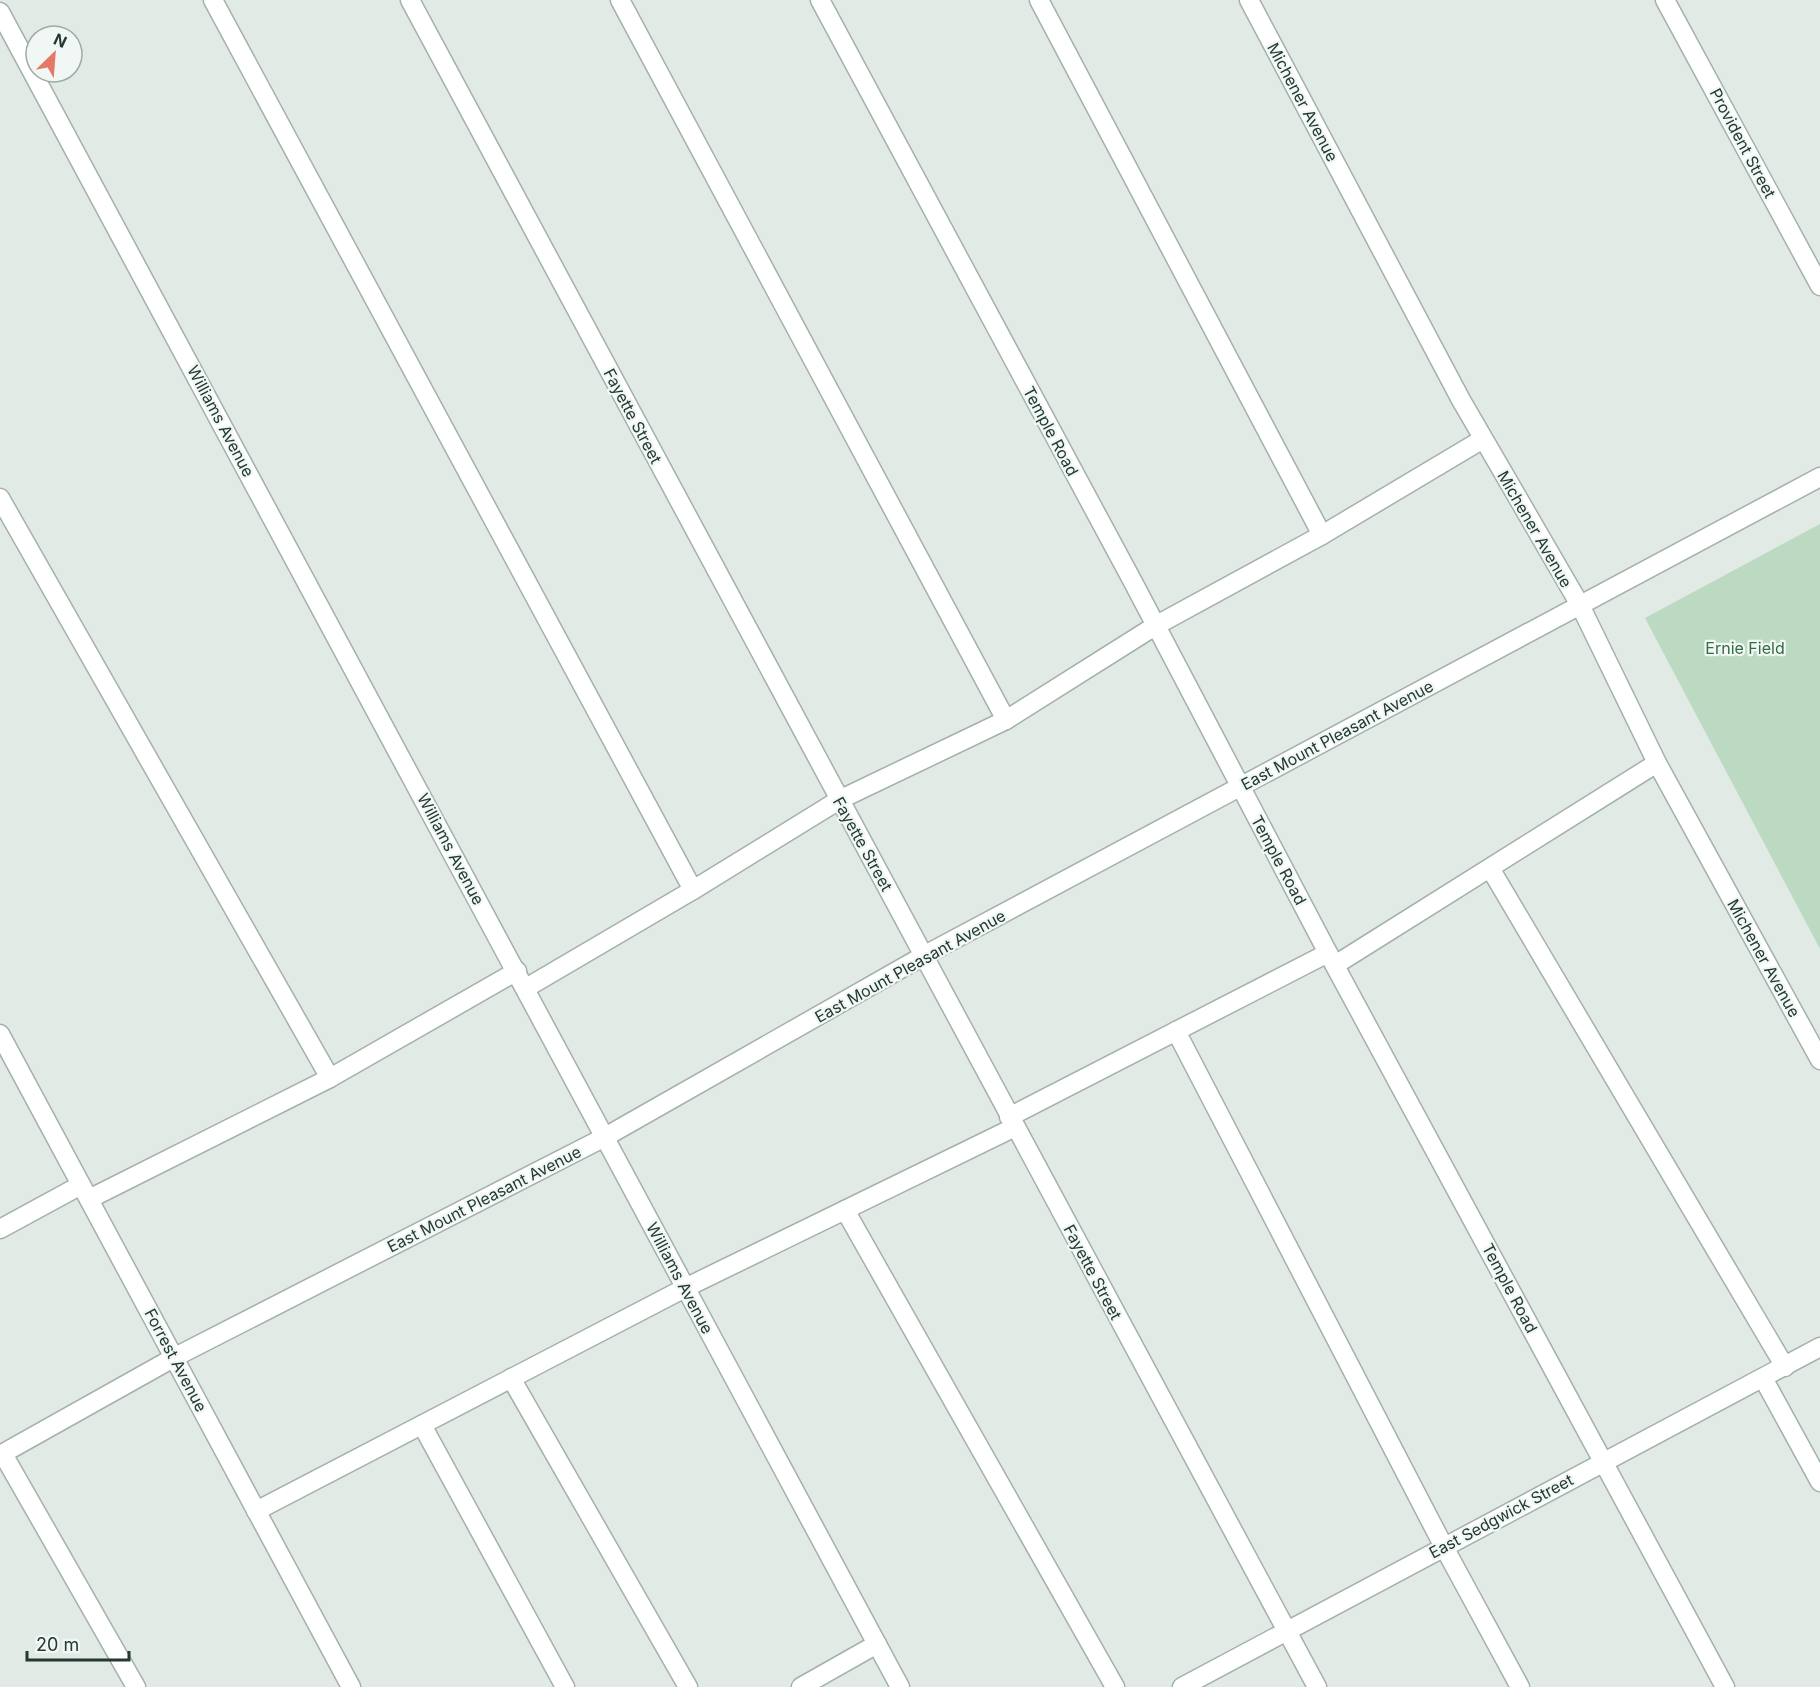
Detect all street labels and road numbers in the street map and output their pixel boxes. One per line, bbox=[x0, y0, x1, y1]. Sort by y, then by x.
street label: Michener Avenue bbox=[1263, 39, 1343, 165]
street label: Provident Street bbox=[1706, 85, 1780, 201]
street label: Williams Avenue bbox=[183, 362, 259, 480]
street label: Fayette Street bbox=[600, 365, 666, 467]
street label: Temple Road bbox=[1019, 383, 1083, 479]
street label: Michener Avenue bbox=[1493, 467, 1577, 591]
street label: East Mount Pleasant Avenue bbox=[1237, 676, 1437, 794]
street label: Williams Avenue bbox=[413, 790, 489, 908]
street label: Fayette Street bbox=[829, 793, 897, 895]
street label: Temple Road bbox=[1247, 812, 1311, 908]
street label: Michener Avenue bbox=[1723, 896, 1805, 1020]
street label: East Mount Pleasant Avenue bbox=[811, 905, 1009, 1027]
street label: East Mount Pleasant Avenue bbox=[384, 1141, 584, 1257]
street label: Williams Avenue bbox=[642, 1219, 718, 1337]
street label: Fayette Street bbox=[1060, 1221, 1126, 1323]
street label: Temple Road bbox=[1478, 1240, 1542, 1336]
street label: Forrest Avenue bbox=[140, 1305, 212, 1415]
street label: East Sedgwick Street bbox=[1425, 1469, 1577, 1563]

